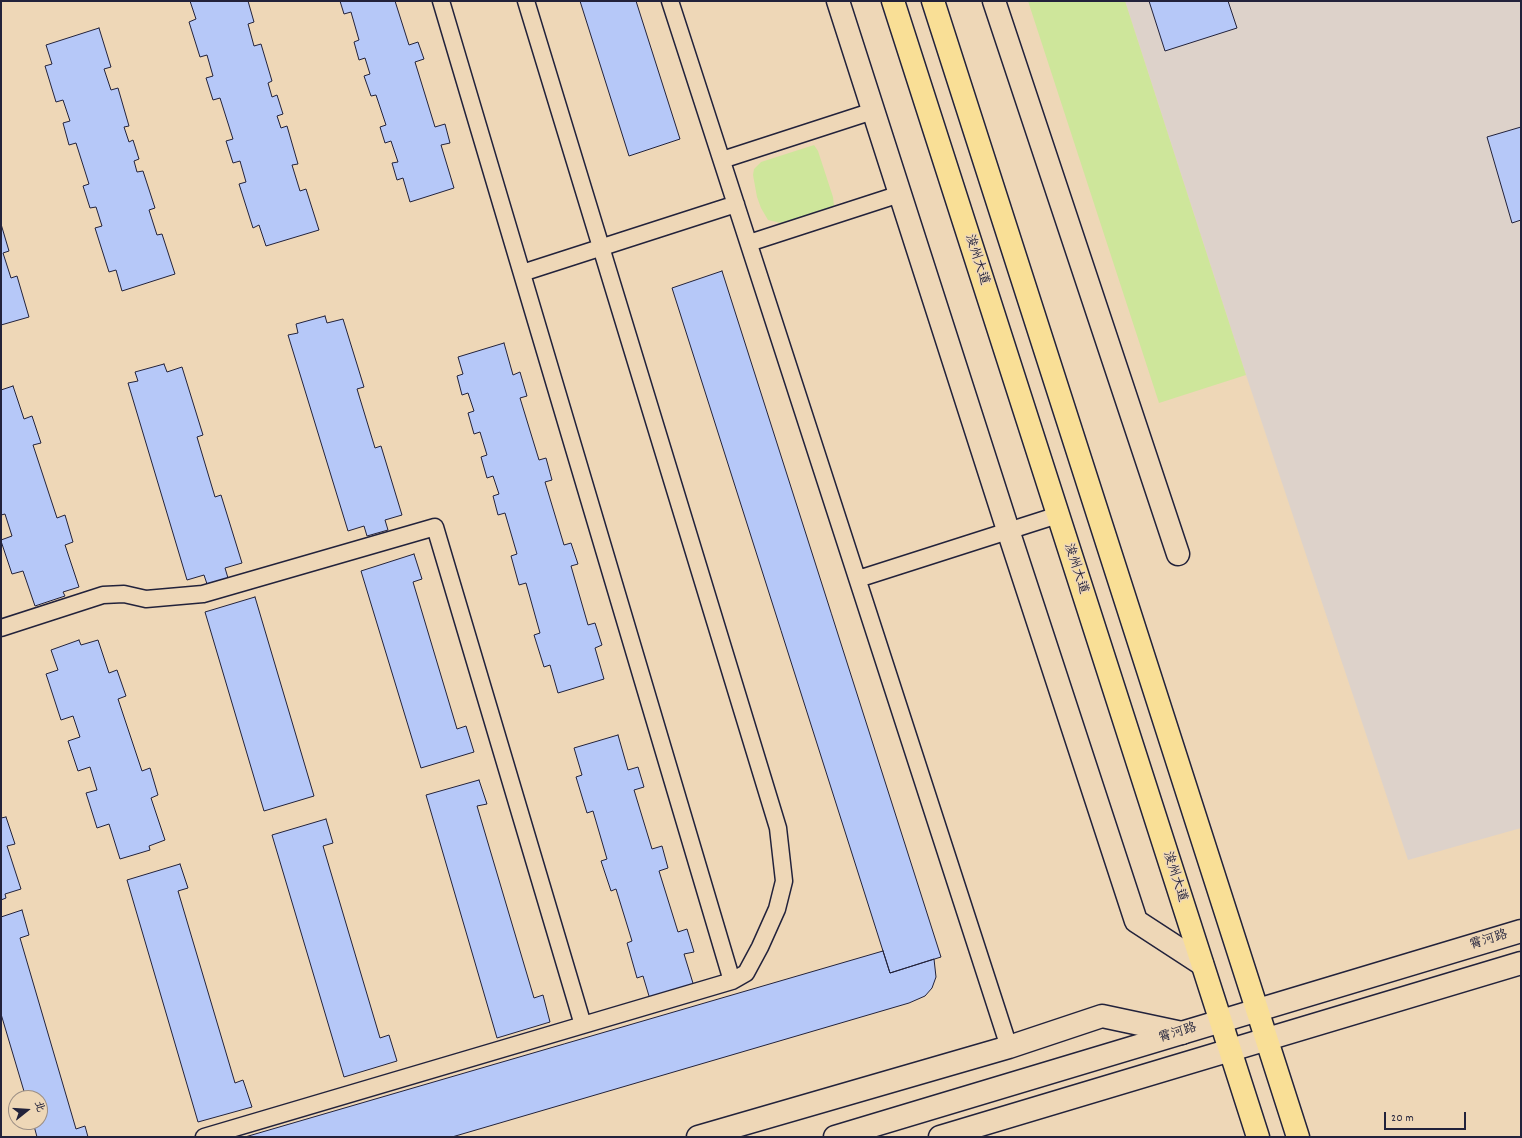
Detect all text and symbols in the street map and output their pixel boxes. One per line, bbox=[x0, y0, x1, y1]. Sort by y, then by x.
street label: 浚州大道 bbox=[961, 233, 991, 287]
street label: 浚州大道 bbox=[1060, 542, 1090, 596]
street label: 浚州大道 bbox=[1159, 850, 1189, 904]
street label: 霄河路 bbox=[1468, 928, 1510, 954]
street label: 霄河路 bbox=[1157, 1021, 1199, 1047]
north arrow bbox=[8, 1090, 48, 1130]
text: 北 bbox=[29, 1099, 48, 1114]
scale bar bbox=[1386, 1104, 1468, 1130]
text: 20 m bbox=[1391, 1110, 1414, 1127]

